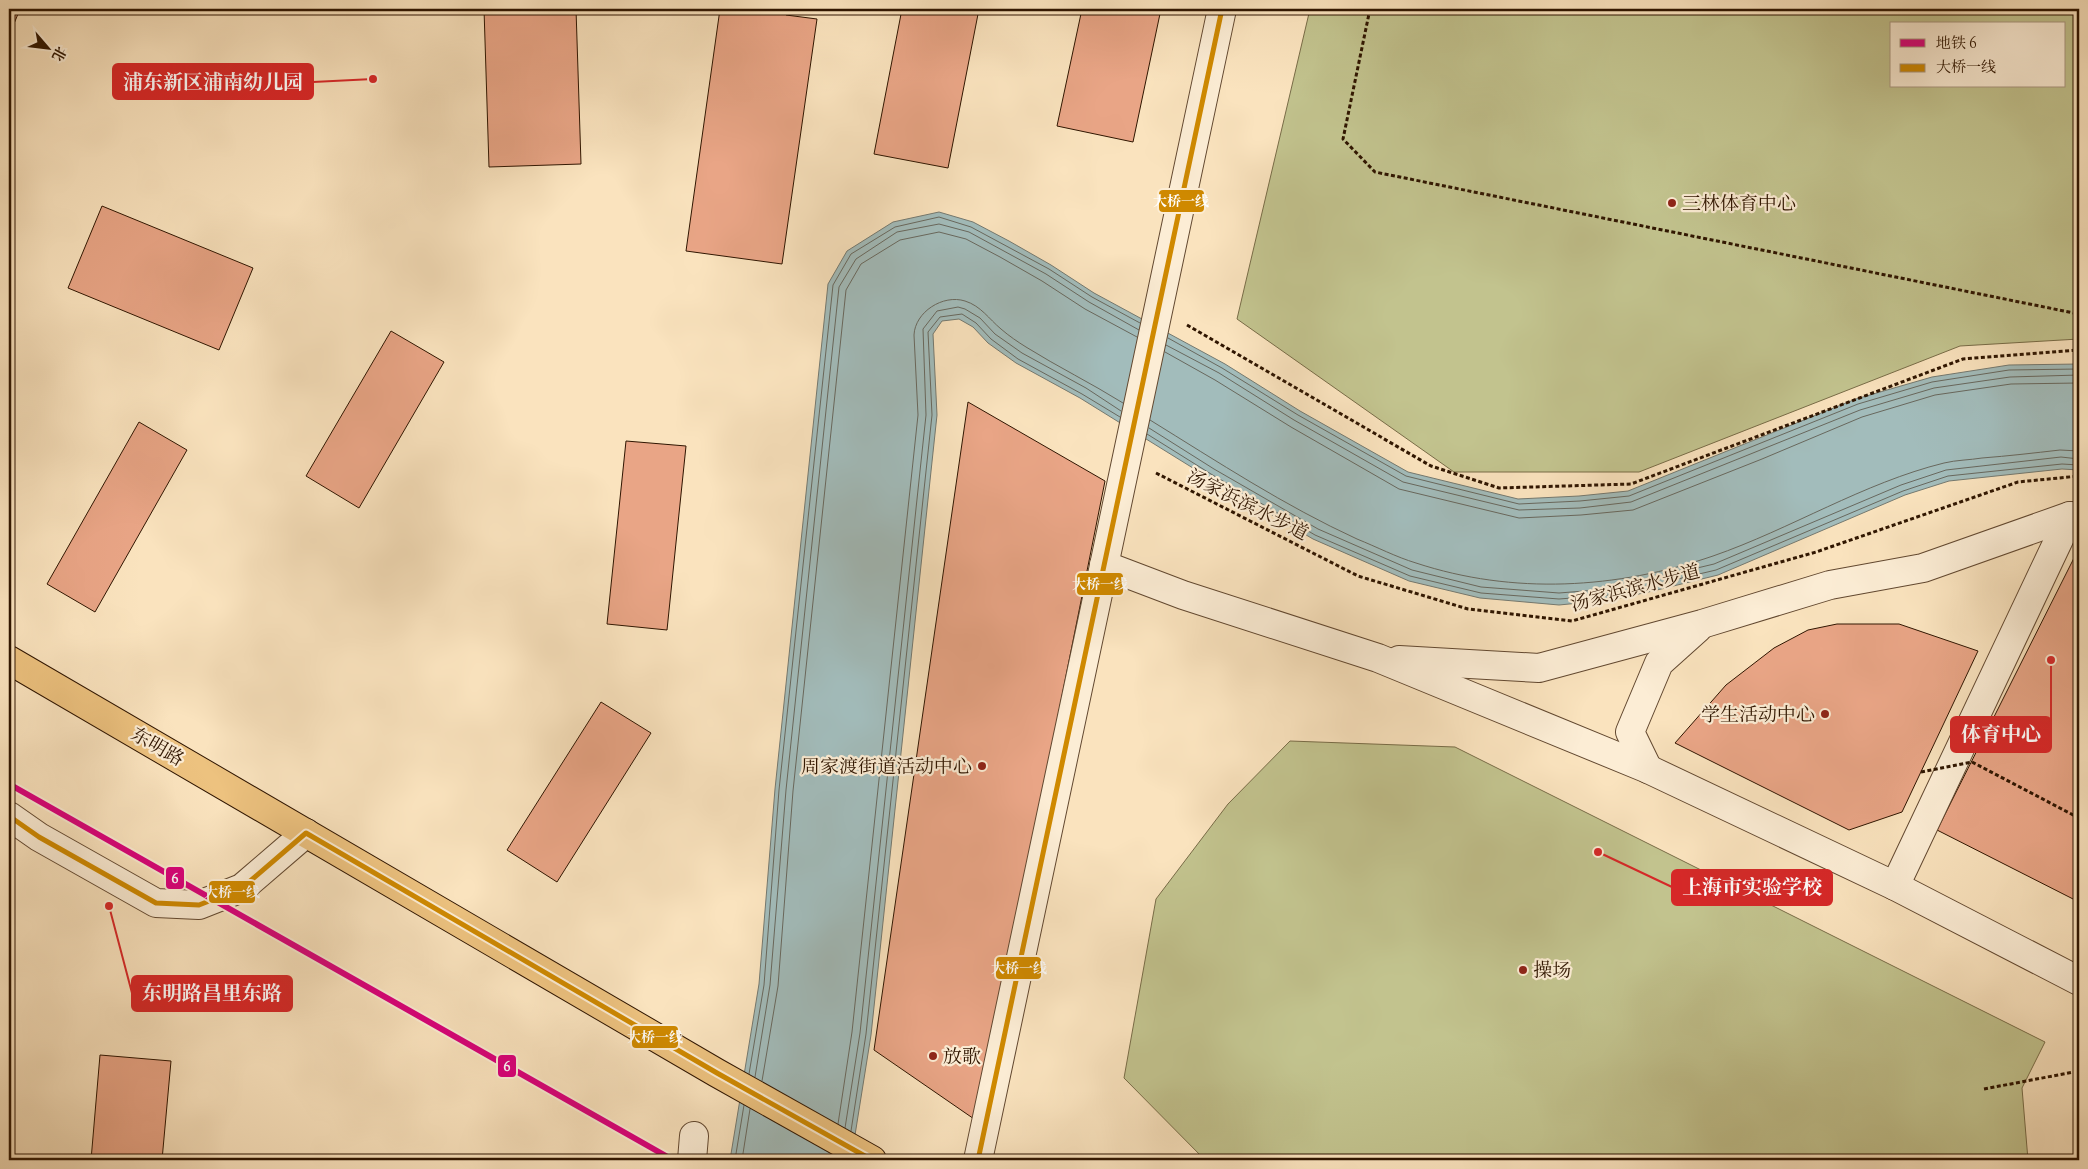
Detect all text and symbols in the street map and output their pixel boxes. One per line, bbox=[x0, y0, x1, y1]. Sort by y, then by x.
north arrow bbox=[22, 22, 72, 72]
legend bbox=[1890, 22, 2066, 88]
text: 地铁 6 bbox=[1936, 34, 1977, 55]
text: 北 bbox=[46, 42, 70, 64]
text: 大桥一线 bbox=[1936, 58, 1996, 79]
callout: 浦东新区浦南幼儿园 bbox=[113, 64, 313, 99]
text: 浦东新区浦南幼儿园 bbox=[123, 70, 303, 99]
line badge: 大桥一线 bbox=[1158, 189, 1205, 213]
place label: 三林体育中心 bbox=[1682, 192, 1796, 219]
text: 大桥一线 bbox=[1153, 193, 1209, 213]
marker: 三林体育中心 bbox=[1666, 197, 1678, 209]
street label: 汤家浜滨水步道 bbox=[1181, 464, 1312, 548]
street label: 汤家浜滨水步道 bbox=[1568, 559, 1703, 620]
line badge: 大桥一线 bbox=[1076, 572, 1124, 596]
text: 大桥一线 bbox=[1072, 576, 1128, 596]
place label: 学生活动中心 bbox=[1701, 703, 1815, 730]
marker: 学生活动中心 bbox=[1819, 708, 1831, 720]
callout: 体育中心 bbox=[1951, 717, 2051, 752]
street label: 东明路 bbox=[125, 722, 188, 774]
text: 体育中心 bbox=[1961, 722, 2041, 751]
place label: 周家渡街道活动中心 bbox=[801, 755, 972, 782]
marker: 周家渡街道活动中心 bbox=[976, 760, 988, 772]
line badge: 6 bbox=[165, 866, 185, 890]
text: 6 bbox=[172, 870, 179, 890]
callout: 上海市实验学校 bbox=[1672, 870, 1832, 905]
text: 上海市实验学校 bbox=[1682, 875, 1822, 904]
line badge: 大桥一线 bbox=[208, 880, 256, 904]
text: 大桥一线 bbox=[204, 884, 260, 904]
line badge: 大桥一线 bbox=[995, 956, 1042, 980]
place label: 操场 bbox=[1533, 959, 1571, 986]
text: 大桥一线 bbox=[991, 960, 1047, 980]
marker: 操场 bbox=[1517, 964, 1529, 976]
callout: 东明路昌里东路 bbox=[132, 976, 292, 1011]
text: 东明路昌里东路 bbox=[142, 981, 282, 1010]
line badge: 大桥一线 bbox=[631, 1025, 679, 1049]
text: 大桥一线 bbox=[627, 1029, 683, 1049]
place label: 放歌 bbox=[943, 1045, 981, 1072]
marker: 放歌 bbox=[927, 1050, 939, 1062]
line badge: 6 bbox=[497, 1054, 517, 1078]
text: 6 bbox=[504, 1058, 511, 1078]

